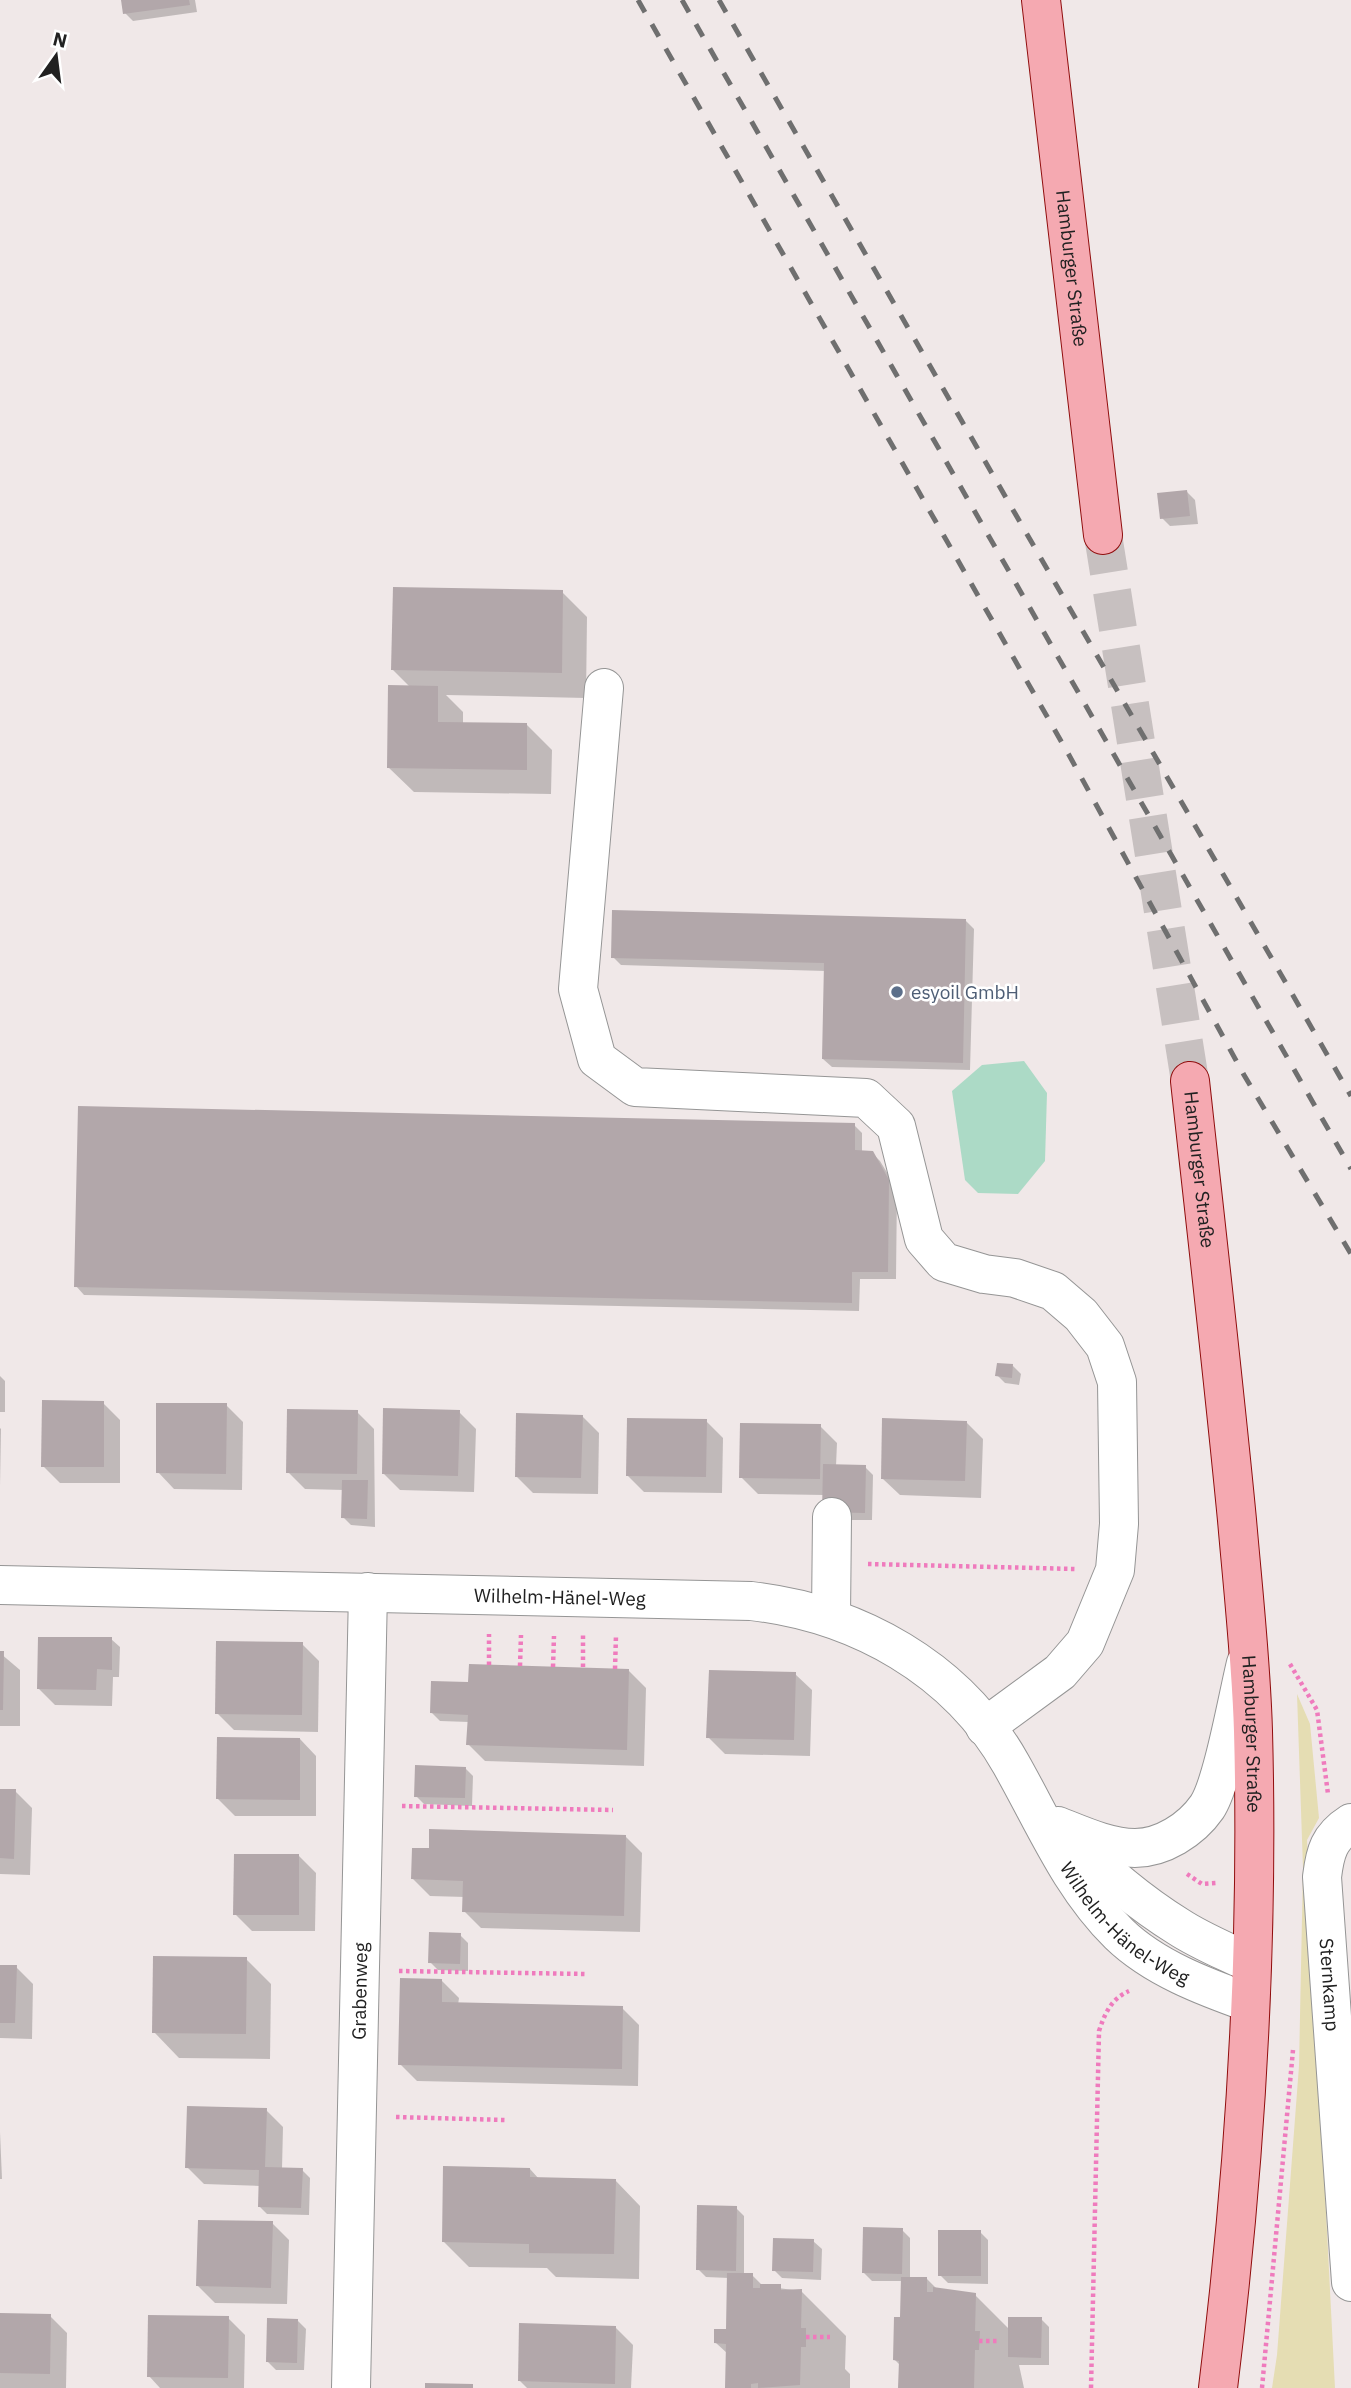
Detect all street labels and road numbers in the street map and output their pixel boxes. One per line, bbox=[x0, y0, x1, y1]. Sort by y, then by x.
street label: Hamburger Straße bbox=[1051, 188, 1093, 348]
street label: Hamburger Straße bbox=[1179, 1090, 1220, 1249]
street label: Wilhelm-Hänel-Weg bbox=[474, 1583, 646, 1611]
street label: Hamburger Straße bbox=[1237, 1654, 1266, 1813]
street label: Wilhelm-Hänel-Weg bbox=[1055, 1857, 1193, 1990]
street label: Sternkamp bbox=[1314, 1937, 1345, 2032]
street label: Grabenweg bbox=[346, 1942, 373, 2040]

